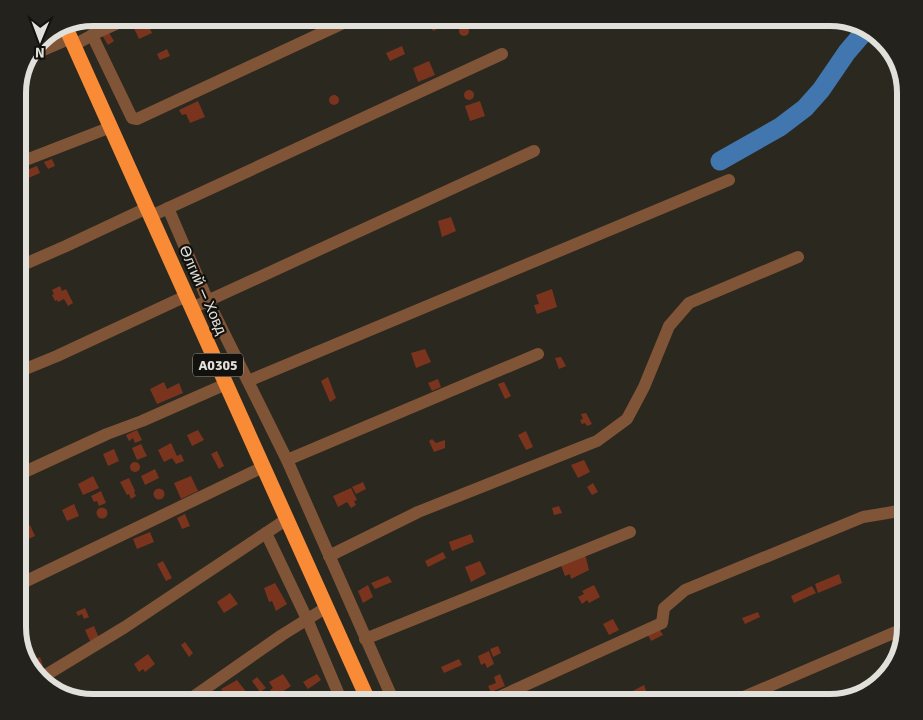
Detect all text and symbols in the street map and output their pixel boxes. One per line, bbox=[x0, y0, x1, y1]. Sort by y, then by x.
north arrow bbox=[15, 15, 65, 65]
text: N bbox=[35, 44, 45, 61]
street label: Өлгий — Ховд bbox=[175, 243, 231, 338]
road number: A0305 bbox=[193, 354, 243, 376]

